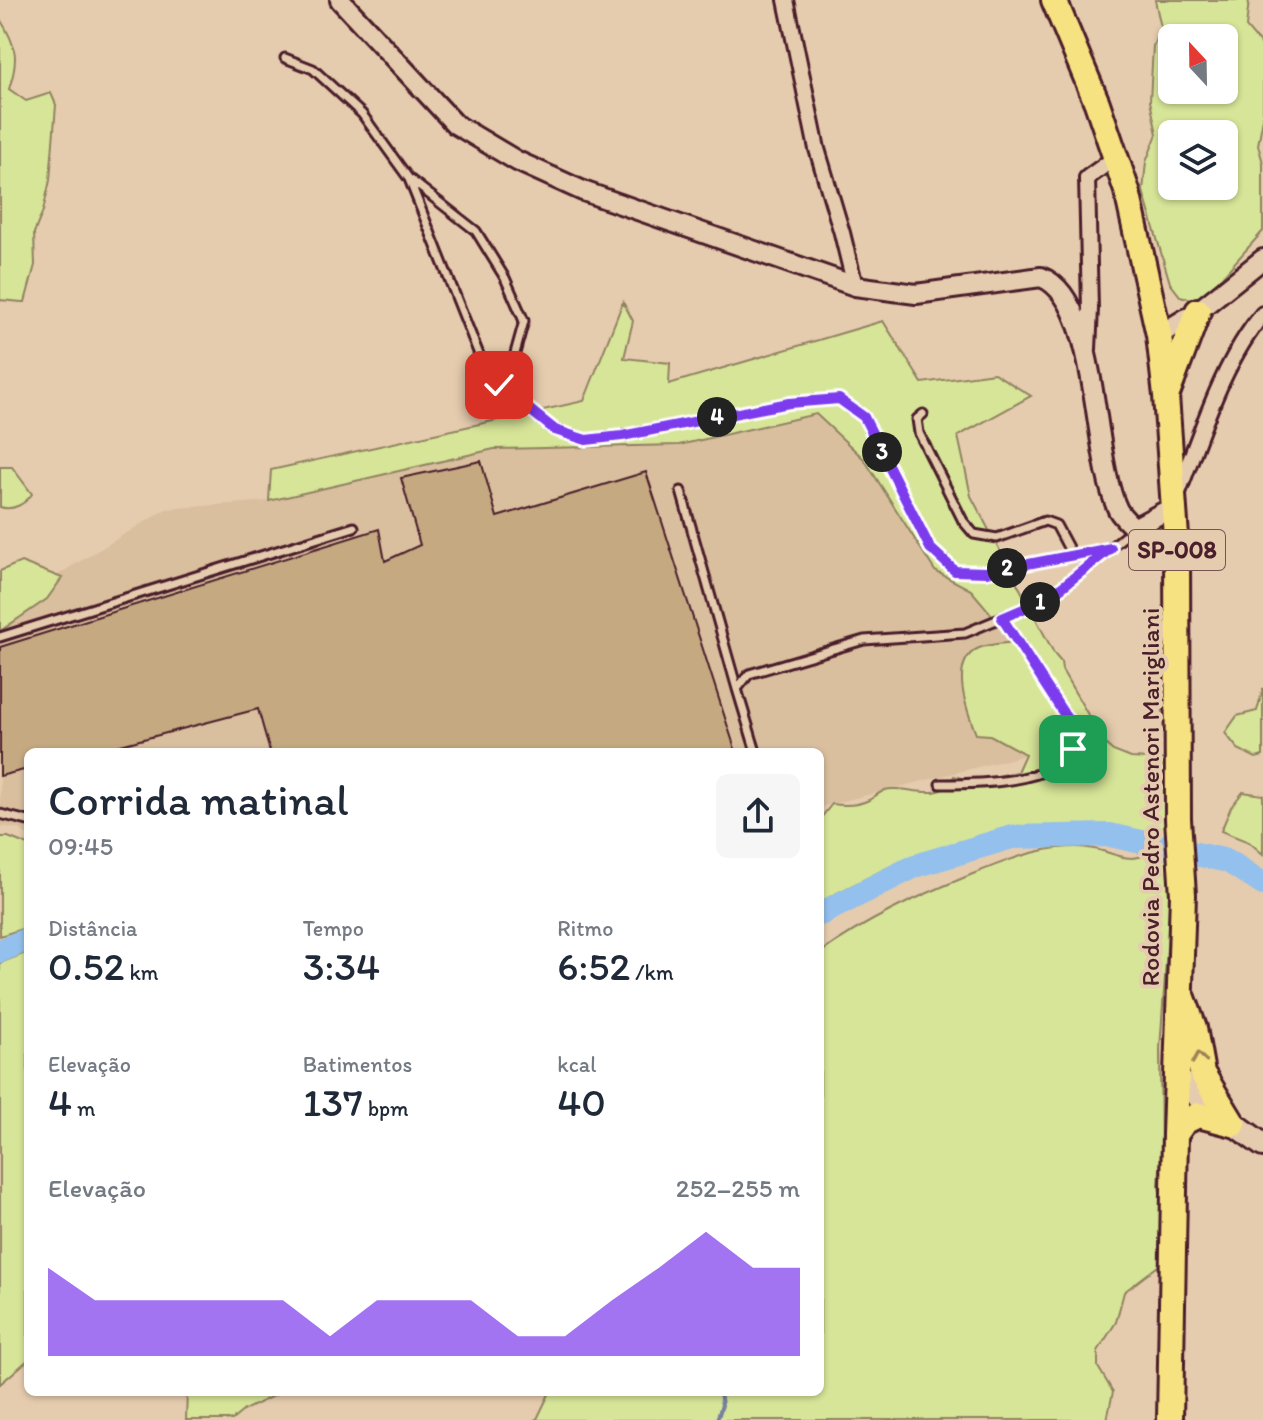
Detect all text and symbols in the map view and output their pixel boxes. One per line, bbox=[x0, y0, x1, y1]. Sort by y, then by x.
north arrow bbox=[1158, 24, 1238, 104]
map controls bbox=[1158, 24, 1238, 200]
button: layers bbox=[1158, 120, 1238, 200]
pin bbox=[465, 351, 533, 419]
icon: check bbox=[477, 363, 521, 407]
pin: 4 bbox=[697, 397, 737, 437]
text: 4 bbox=[710, 403, 724, 430]
pin: 3 bbox=[862, 432, 902, 472]
text: 3 bbox=[876, 438, 888, 465]
road number: SP-008 bbox=[1129, 530, 1225, 570]
pin: 2 bbox=[987, 548, 1027, 588]
text: 2 bbox=[1001, 554, 1013, 581]
pin: 1 bbox=[1020, 582, 1060, 622]
text: 1 bbox=[1035, 588, 1045, 615]
street label: Rodovia Pedro Astenori Marigliani bbox=[1134, 608, 1166, 986]
pin bbox=[1039, 715, 1107, 783]
icon: arrive bbox=[1051, 727, 1095, 771]
text: Corrida matinal bbox=[48, 773, 349, 826]
button: share bbox=[716, 774, 800, 858]
text: 09:45 bbox=[48, 830, 113, 862]
text: Distância bbox=[48, 915, 138, 942]
text: Tempo bbox=[303, 915, 364, 942]
text: Ritmo bbox=[557, 915, 613, 942]
text: 0.52 bbox=[48, 942, 125, 990]
text: 3:34 bbox=[303, 942, 380, 990]
text: 6:52 bbox=[557, 942, 630, 990]
text: km bbox=[125, 959, 159, 986]
text: /km bbox=[630, 959, 674, 986]
text: Elevação bbox=[48, 1051, 131, 1078]
text: Batimentos bbox=[303, 1051, 412, 1078]
text: kcal bbox=[557, 1051, 596, 1078]
one-way arrow bbox=[1191, 1051, 1208, 1065]
text: 4 bbox=[48, 1078, 72, 1126]
text: 137 bbox=[303, 1078, 363, 1126]
text: 40 bbox=[557, 1078, 606, 1126]
text: m bbox=[72, 1095, 96, 1122]
text: bpm bbox=[363, 1095, 409, 1122]
text: Elevação bbox=[48, 1172, 146, 1204]
text: 252–255 m bbox=[676, 1172, 800, 1204]

